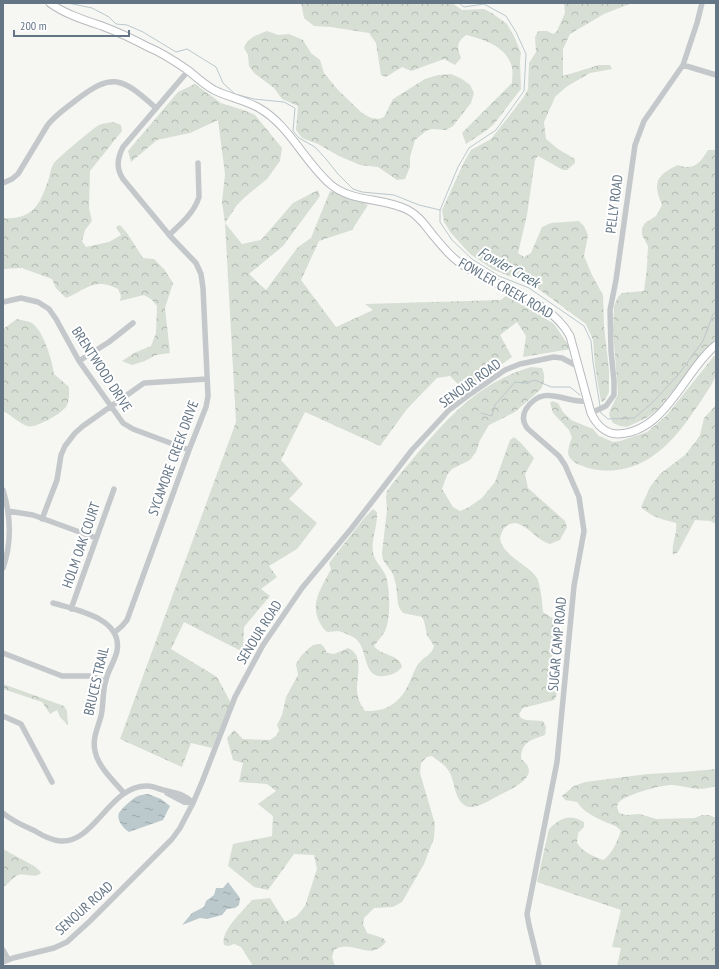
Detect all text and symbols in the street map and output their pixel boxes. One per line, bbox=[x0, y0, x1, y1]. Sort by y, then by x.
scale bar bbox=[14, 12, 129, 38]
text: 200 m bbox=[20, 18, 47, 33]
street label: PELLY ROAD bbox=[601, 173, 627, 235]
water label: Fowler Creek bbox=[475, 242, 545, 293]
street label: FOWLER CREEK ROAD bbox=[455, 254, 557, 322]
street label: BRENTWOOD DRIVE bbox=[68, 323, 136, 415]
street label: SENOUR ROAD bbox=[436, 355, 504, 411]
street label: SYCAMORE CREEK DRIVE bbox=[144, 398, 202, 518]
street label: HOLM OAK COURT bbox=[58, 499, 104, 590]
street label: SUGAR CAMP ROAD bbox=[544, 596, 570, 692]
street label: SENOUR ROAD bbox=[232, 597, 286, 667]
street label: BRUCES TRAIL bbox=[79, 645, 113, 717]
street label: SENOUR ROAD bbox=[51, 877, 117, 939]

